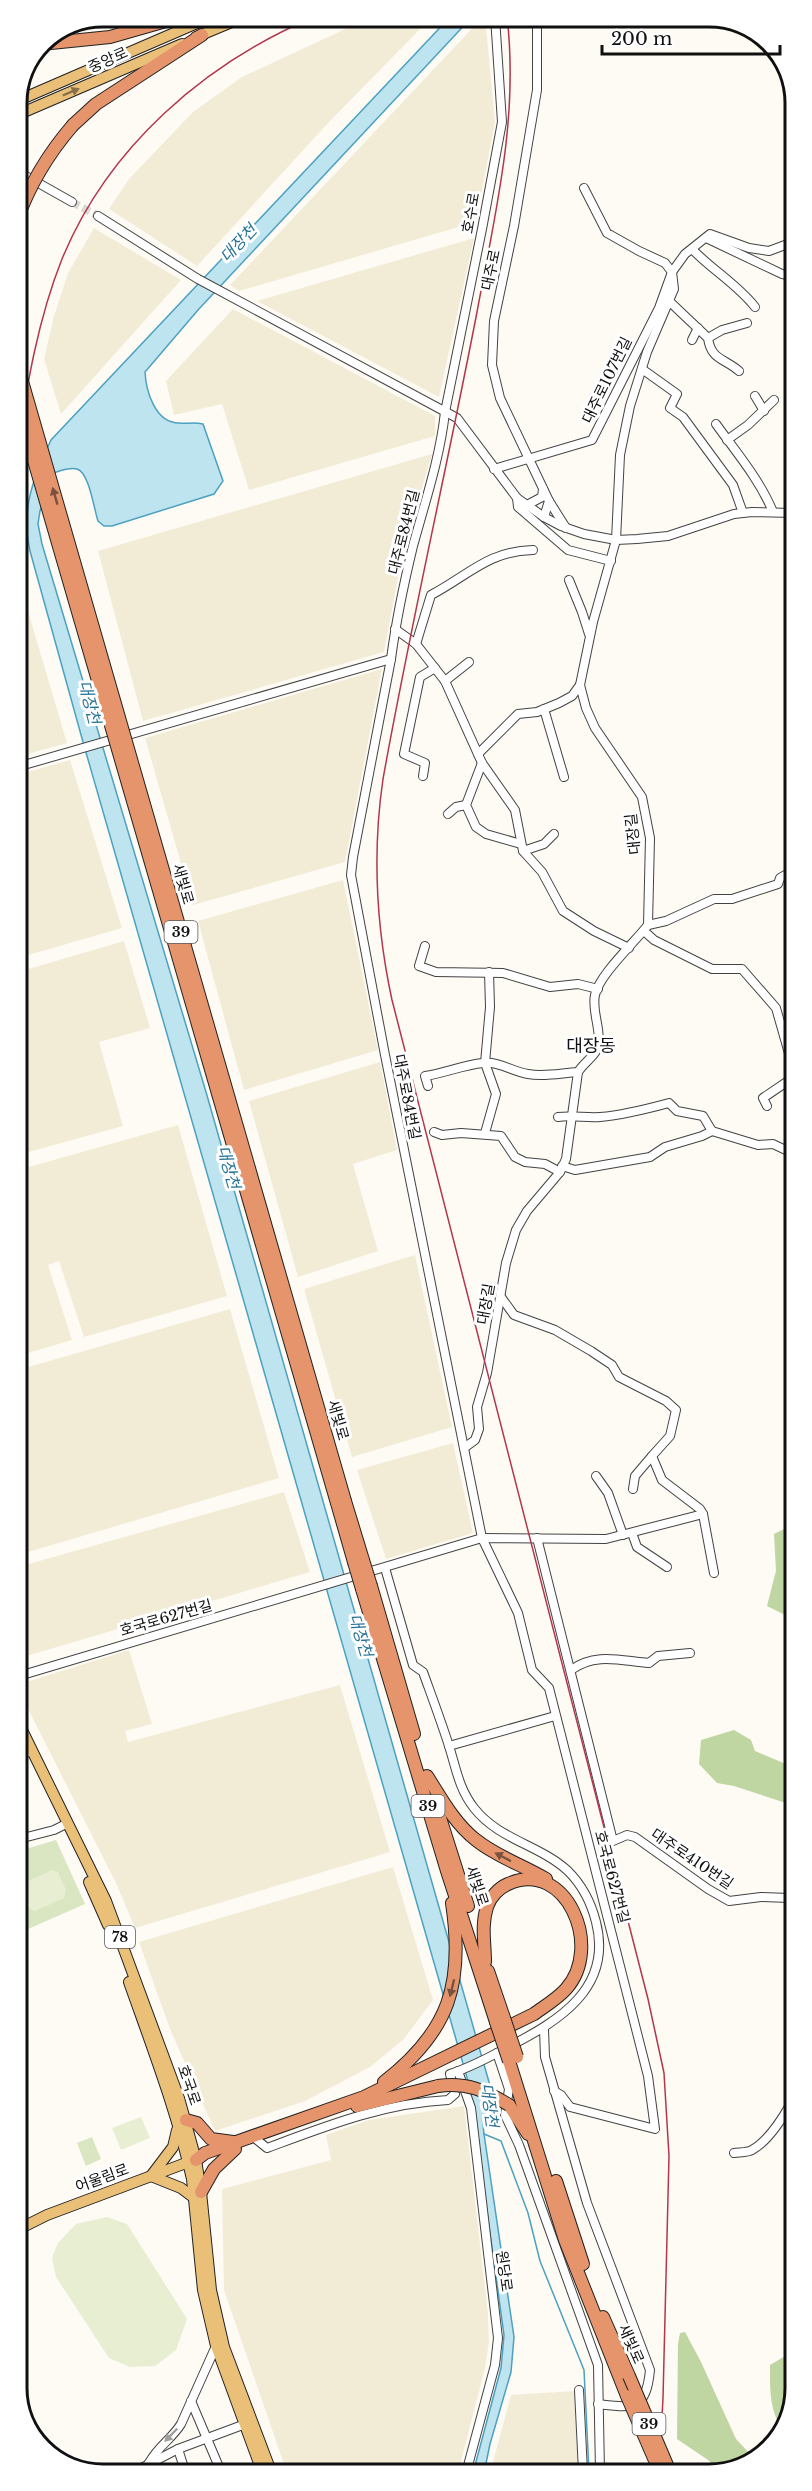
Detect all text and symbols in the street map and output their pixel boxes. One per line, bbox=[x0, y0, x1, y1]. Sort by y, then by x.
scale bar bbox=[602, 18, 780, 56]
text: 200 m bbox=[611, 28, 672, 50]
street label: 중앙로 bbox=[85, 42, 131, 77]
one-way arrow bbox=[62, 88, 79, 97]
street label: 호수로 bbox=[458, 191, 483, 235]
water label: 대장천 bbox=[216, 218, 262, 266]
street label: 대주로 bbox=[477, 248, 504, 292]
street label: 대주로107번길 bbox=[577, 333, 636, 426]
one-way arrow bbox=[50, 487, 59, 505]
street label: 대주로84번길 bbox=[384, 487, 423, 576]
water label: 대장천 bbox=[75, 678, 106, 728]
street label: 대장길 bbox=[621, 812, 644, 856]
street label: 새빛로 bbox=[169, 861, 198, 906]
road number: 39 bbox=[164, 921, 198, 943]
district label: 대장동 bbox=[566, 1035, 616, 1057]
street label: 대주로84번길 bbox=[390, 1052, 425, 1141]
water label: 대장천 bbox=[213, 1143, 245, 1193]
street label: 대장길 bbox=[473, 1282, 498, 1326]
street label: 새빛로 bbox=[324, 1397, 353, 1442]
street label: 호국로627번길 bbox=[117, 1595, 214, 1640]
water label: 대장천 bbox=[345, 1611, 378, 1661]
road number: 39 bbox=[412, 1795, 444, 1817]
street label: 대주로410번길 bbox=[648, 1824, 737, 1893]
street label: 호국로627번길 bbox=[591, 1828, 634, 1925]
one-way arrow bbox=[494, 1852, 511, 1862]
street label: 새빛로 bbox=[462, 1863, 493, 1908]
road number: 78 bbox=[105, 1926, 135, 1948]
one-way arrow bbox=[446, 1979, 456, 1997]
street label: 호국로 bbox=[174, 2062, 205, 2108]
water label: 대장천 bbox=[477, 2082, 503, 2131]
street label: 어울림로 bbox=[73, 2159, 131, 2196]
street label: 원당로 bbox=[492, 2249, 517, 2293]
street label: 새빛로 bbox=[614, 2321, 649, 2367]
road number: 39 bbox=[632, 2413, 666, 2435]
one-way arrow bbox=[164, 2428, 178, 2443]

